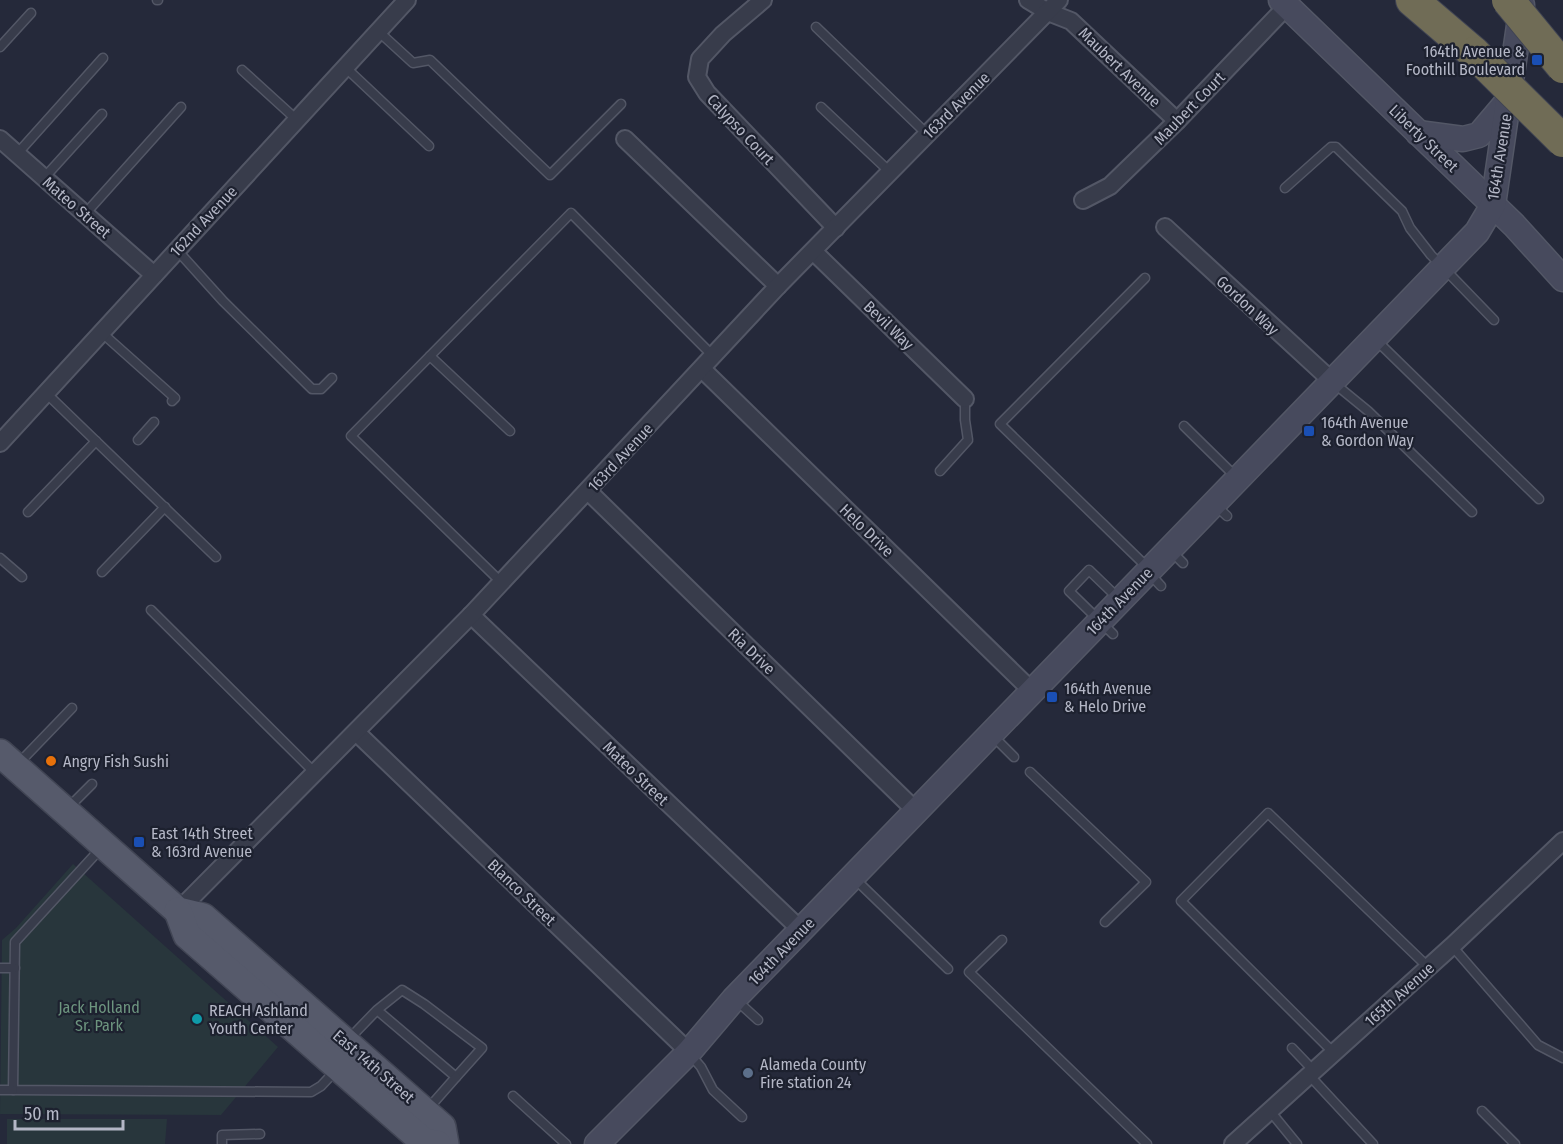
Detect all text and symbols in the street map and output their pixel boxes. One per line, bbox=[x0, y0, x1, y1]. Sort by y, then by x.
street label: Maubert Avenue bbox=[1075, 23, 1165, 111]
place label: 164th Avenue & Foothill Boulevard bbox=[1406, 42, 1525, 79]
marker: 164th Avenue & Foothill Boulevard bbox=[1530, 53, 1544, 67]
street label: Maubert Court bbox=[1150, 67, 1229, 149]
street label: 163rd Avenue bbox=[919, 68, 994, 143]
street label: Calypso Court bbox=[703, 90, 779, 169]
street label: Liberty Street bbox=[1385, 101, 1463, 176]
street label: 164th Avenue bbox=[1483, 112, 1516, 202]
street label: Mateo Street bbox=[39, 173, 115, 242]
street label: 162nd Avenue bbox=[166, 182, 241, 261]
street label: Gordon Way bbox=[1213, 272, 1283, 340]
street label: Bevil Way bbox=[860, 297, 918, 354]
place label: 164th Avenue & Gordon Way bbox=[1321, 413, 1414, 450]
street label: 163rd Avenue bbox=[584, 419, 657, 496]
marker: 164th Avenue & Gordon Way bbox=[1302, 424, 1316, 438]
street label: Helo Drive bbox=[836, 500, 898, 561]
street label: 164th Avenue bbox=[1082, 563, 1157, 639]
street label: Ria Drive bbox=[724, 624, 779, 678]
place label: 164th Avenue & Helo Drive bbox=[1064, 679, 1152, 716]
marker: 164th Avenue & Helo Drive bbox=[1045, 690, 1059, 704]
street label: Mateo Street bbox=[599, 737, 673, 810]
place label: Angry Fish Sushi bbox=[63, 752, 169, 771]
marker: Angry Fish Sushi bbox=[44, 754, 58, 768]
place label: East 14th Street & 163rd Avenue bbox=[151, 824, 253, 861]
marker: East 14th Street & 163rd Avenue bbox=[132, 835, 146, 849]
street label: Blanco Street bbox=[484, 855, 560, 930]
street label: 164th Avenue bbox=[744, 913, 819, 989]
street label: 165th Avenue bbox=[1361, 958, 1438, 1030]
park label: Jack Holland Sr. Park bbox=[58, 998, 140, 1035]
place label: REACH Ashland Youth Center bbox=[209, 1001, 308, 1038]
marker: REACH Ashland Youth Center bbox=[190, 1012, 204, 1026]
street label: East 14th Street bbox=[329, 1026, 419, 1107]
place label: Alameda County Fire station 24 bbox=[760, 1055, 867, 1092]
marker: Alameda County Fire station 24 bbox=[741, 1066, 755, 1080]
scale bar bbox=[15, 1093, 123, 1131]
text: 50 m bbox=[24, 1103, 60, 1125]

